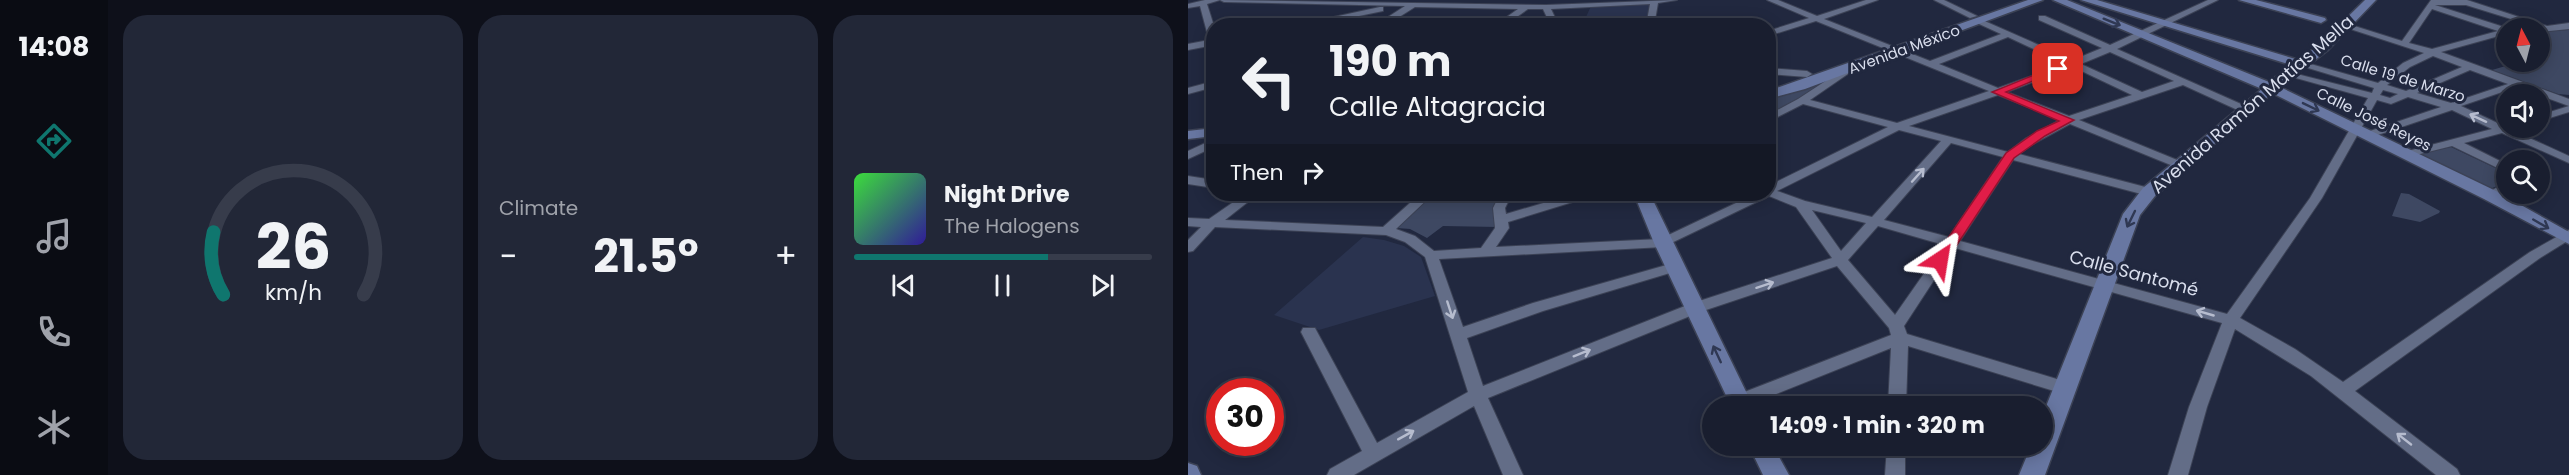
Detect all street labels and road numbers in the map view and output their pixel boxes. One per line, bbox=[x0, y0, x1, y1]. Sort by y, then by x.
street label: Avenida Ramón Matías Mella bbox=[2145, 9, 2359, 199]
street label: Avenida México bbox=[1845, 19, 1963, 79]
street label: Calle 19 de Marzo bbox=[2338, 49, 2468, 107]
street label: Calle José Reyes bbox=[2313, 82, 2435, 156]
street label: Calle Santomé bbox=[2067, 244, 2201, 302]

